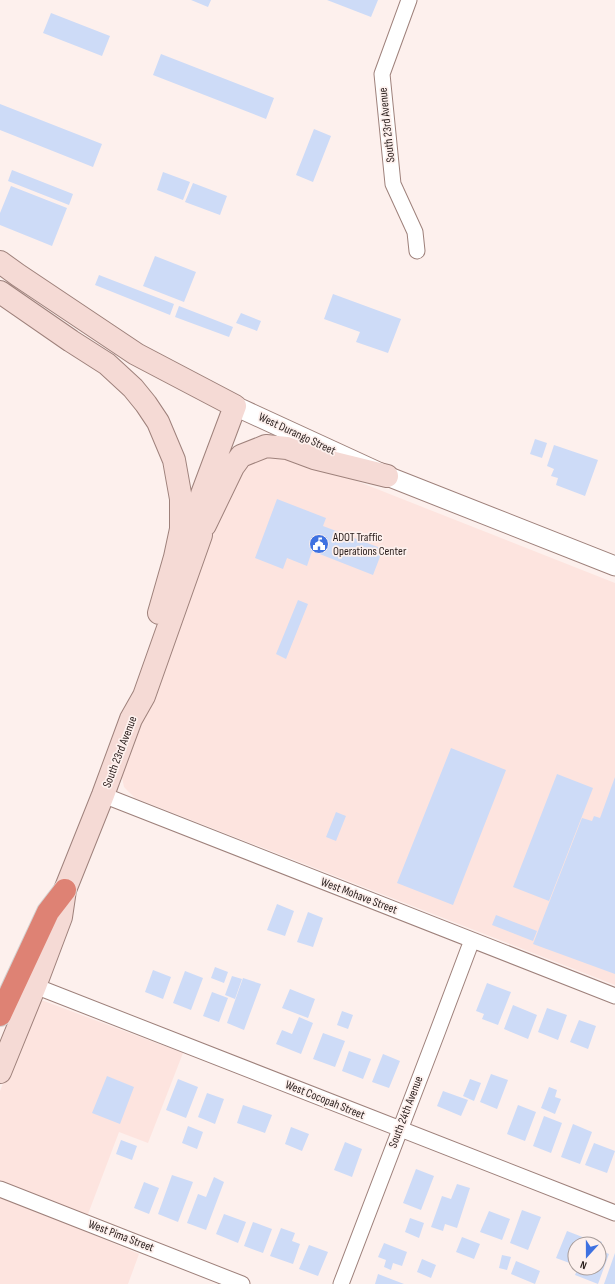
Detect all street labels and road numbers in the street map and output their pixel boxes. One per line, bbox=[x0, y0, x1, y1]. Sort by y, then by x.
street label: South 23rd Avenue bbox=[376, 87, 398, 163]
street label: West Durango Street bbox=[256, 410, 338, 459]
street label: South 23rd Avenue bbox=[99, 714, 141, 790]
street label: West Mohave Street bbox=[319, 875, 400, 918]
street label: South 24th Avenue bbox=[385, 1074, 427, 1150]
street label: West Cocopah Street bbox=[283, 1077, 367, 1123]
street label: West Pima Street bbox=[86, 1217, 156, 1256]

